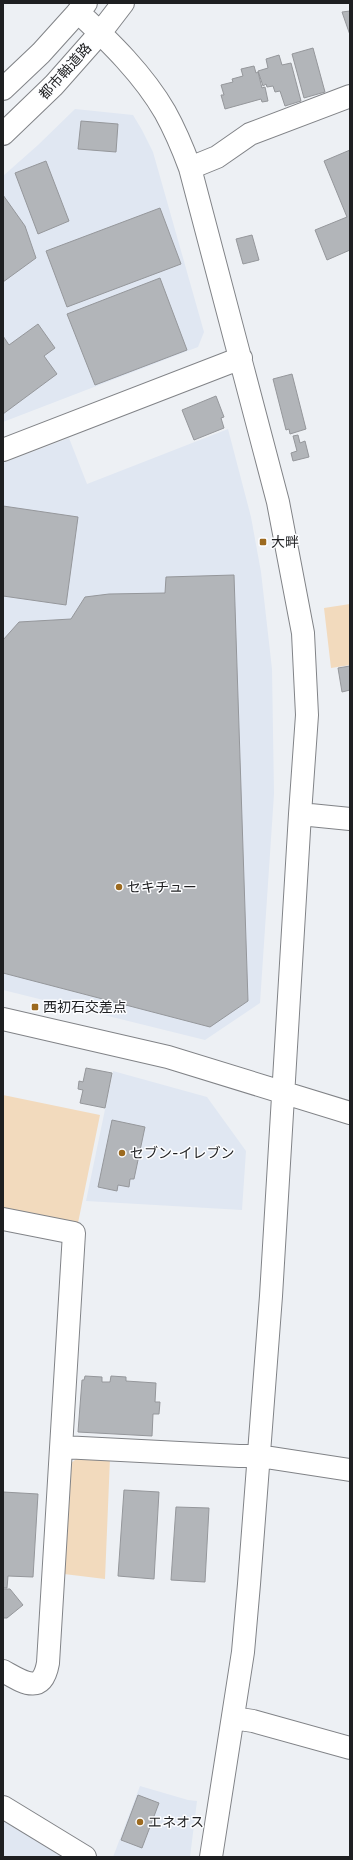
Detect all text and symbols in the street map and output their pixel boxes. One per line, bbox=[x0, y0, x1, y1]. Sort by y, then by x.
street label: 都市軸道路 bbox=[35, 39, 95, 103]
place label: 大畔 bbox=[271, 533, 299, 551]
marker: 大畔 bbox=[258, 537, 268, 547]
place label: セキチュー bbox=[127, 878, 197, 896]
marker: セキチュー bbox=[114, 882, 124, 892]
place label: 西初石交差点 bbox=[43, 998, 127, 1016]
marker: 西初石交差点 bbox=[30, 1002, 40, 1012]
place label: セブン-イレブン bbox=[130, 1144, 234, 1162]
marker: セブン-イレブン bbox=[117, 1148, 127, 1158]
place label: エネオス bbox=[148, 1813, 204, 1831]
marker: エネオス bbox=[135, 1817, 145, 1827]

